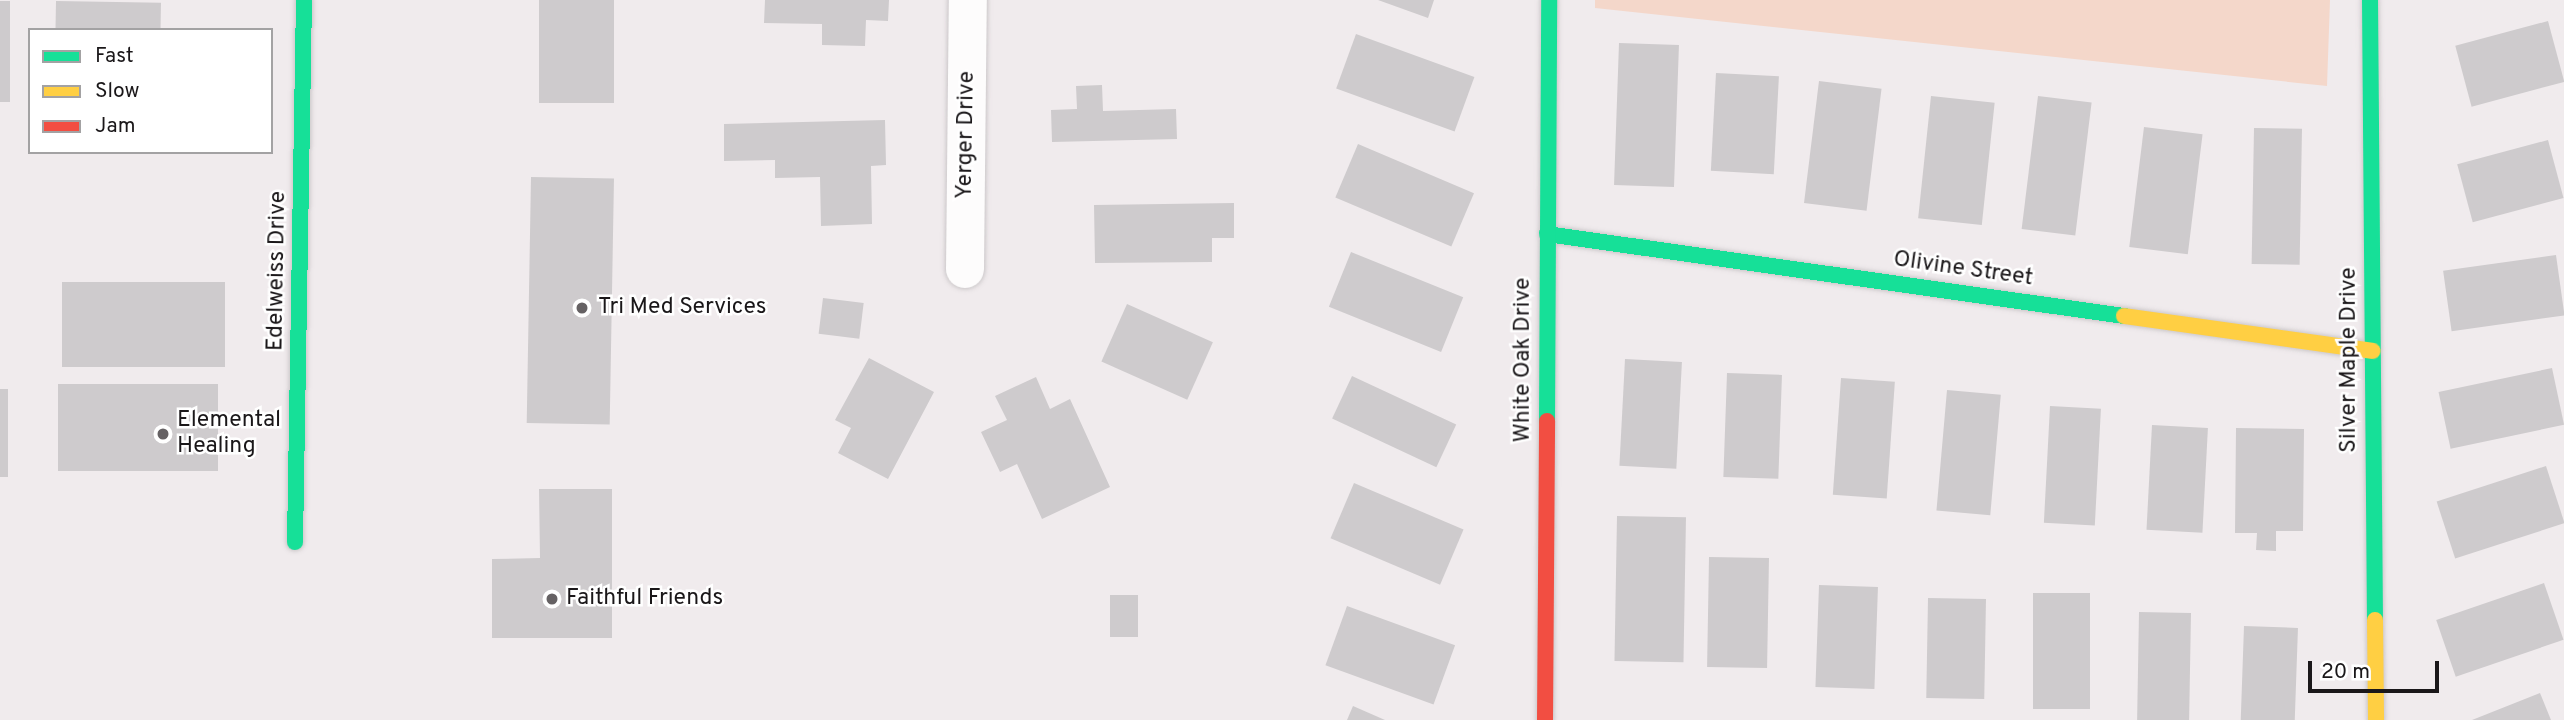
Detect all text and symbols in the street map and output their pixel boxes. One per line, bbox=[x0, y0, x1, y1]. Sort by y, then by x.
legend bbox=[28, 28, 273, 154]
text: Fast bbox=[95, 43, 134, 70]
street label: Yerger Drive bbox=[952, 71, 982, 199]
text: Slow bbox=[95, 78, 140, 105]
text: Jam bbox=[95, 113, 136, 140]
street label: Edelweiss Drive bbox=[263, 191, 293, 351]
street label: Olivine Street bbox=[1891, 247, 2035, 293]
street label: Silver Maple Drive bbox=[2336, 267, 2364, 453]
street label: White Oak Drive bbox=[1510, 278, 1538, 442]
place label: Tri Med Services bbox=[598, 294, 766, 322]
marker: Tri Med Services bbox=[572, 298, 592, 318]
place label: Elemental Healing bbox=[177, 407, 281, 461]
marker: Elemental Healing bbox=[155, 426, 171, 442]
place label: Faithful Friends bbox=[566, 585, 723, 613]
marker: Faithful Friends bbox=[544, 591, 560, 607]
scale bar bbox=[2312, 646, 2443, 690]
text: 20 m bbox=[2321, 659, 2370, 686]

